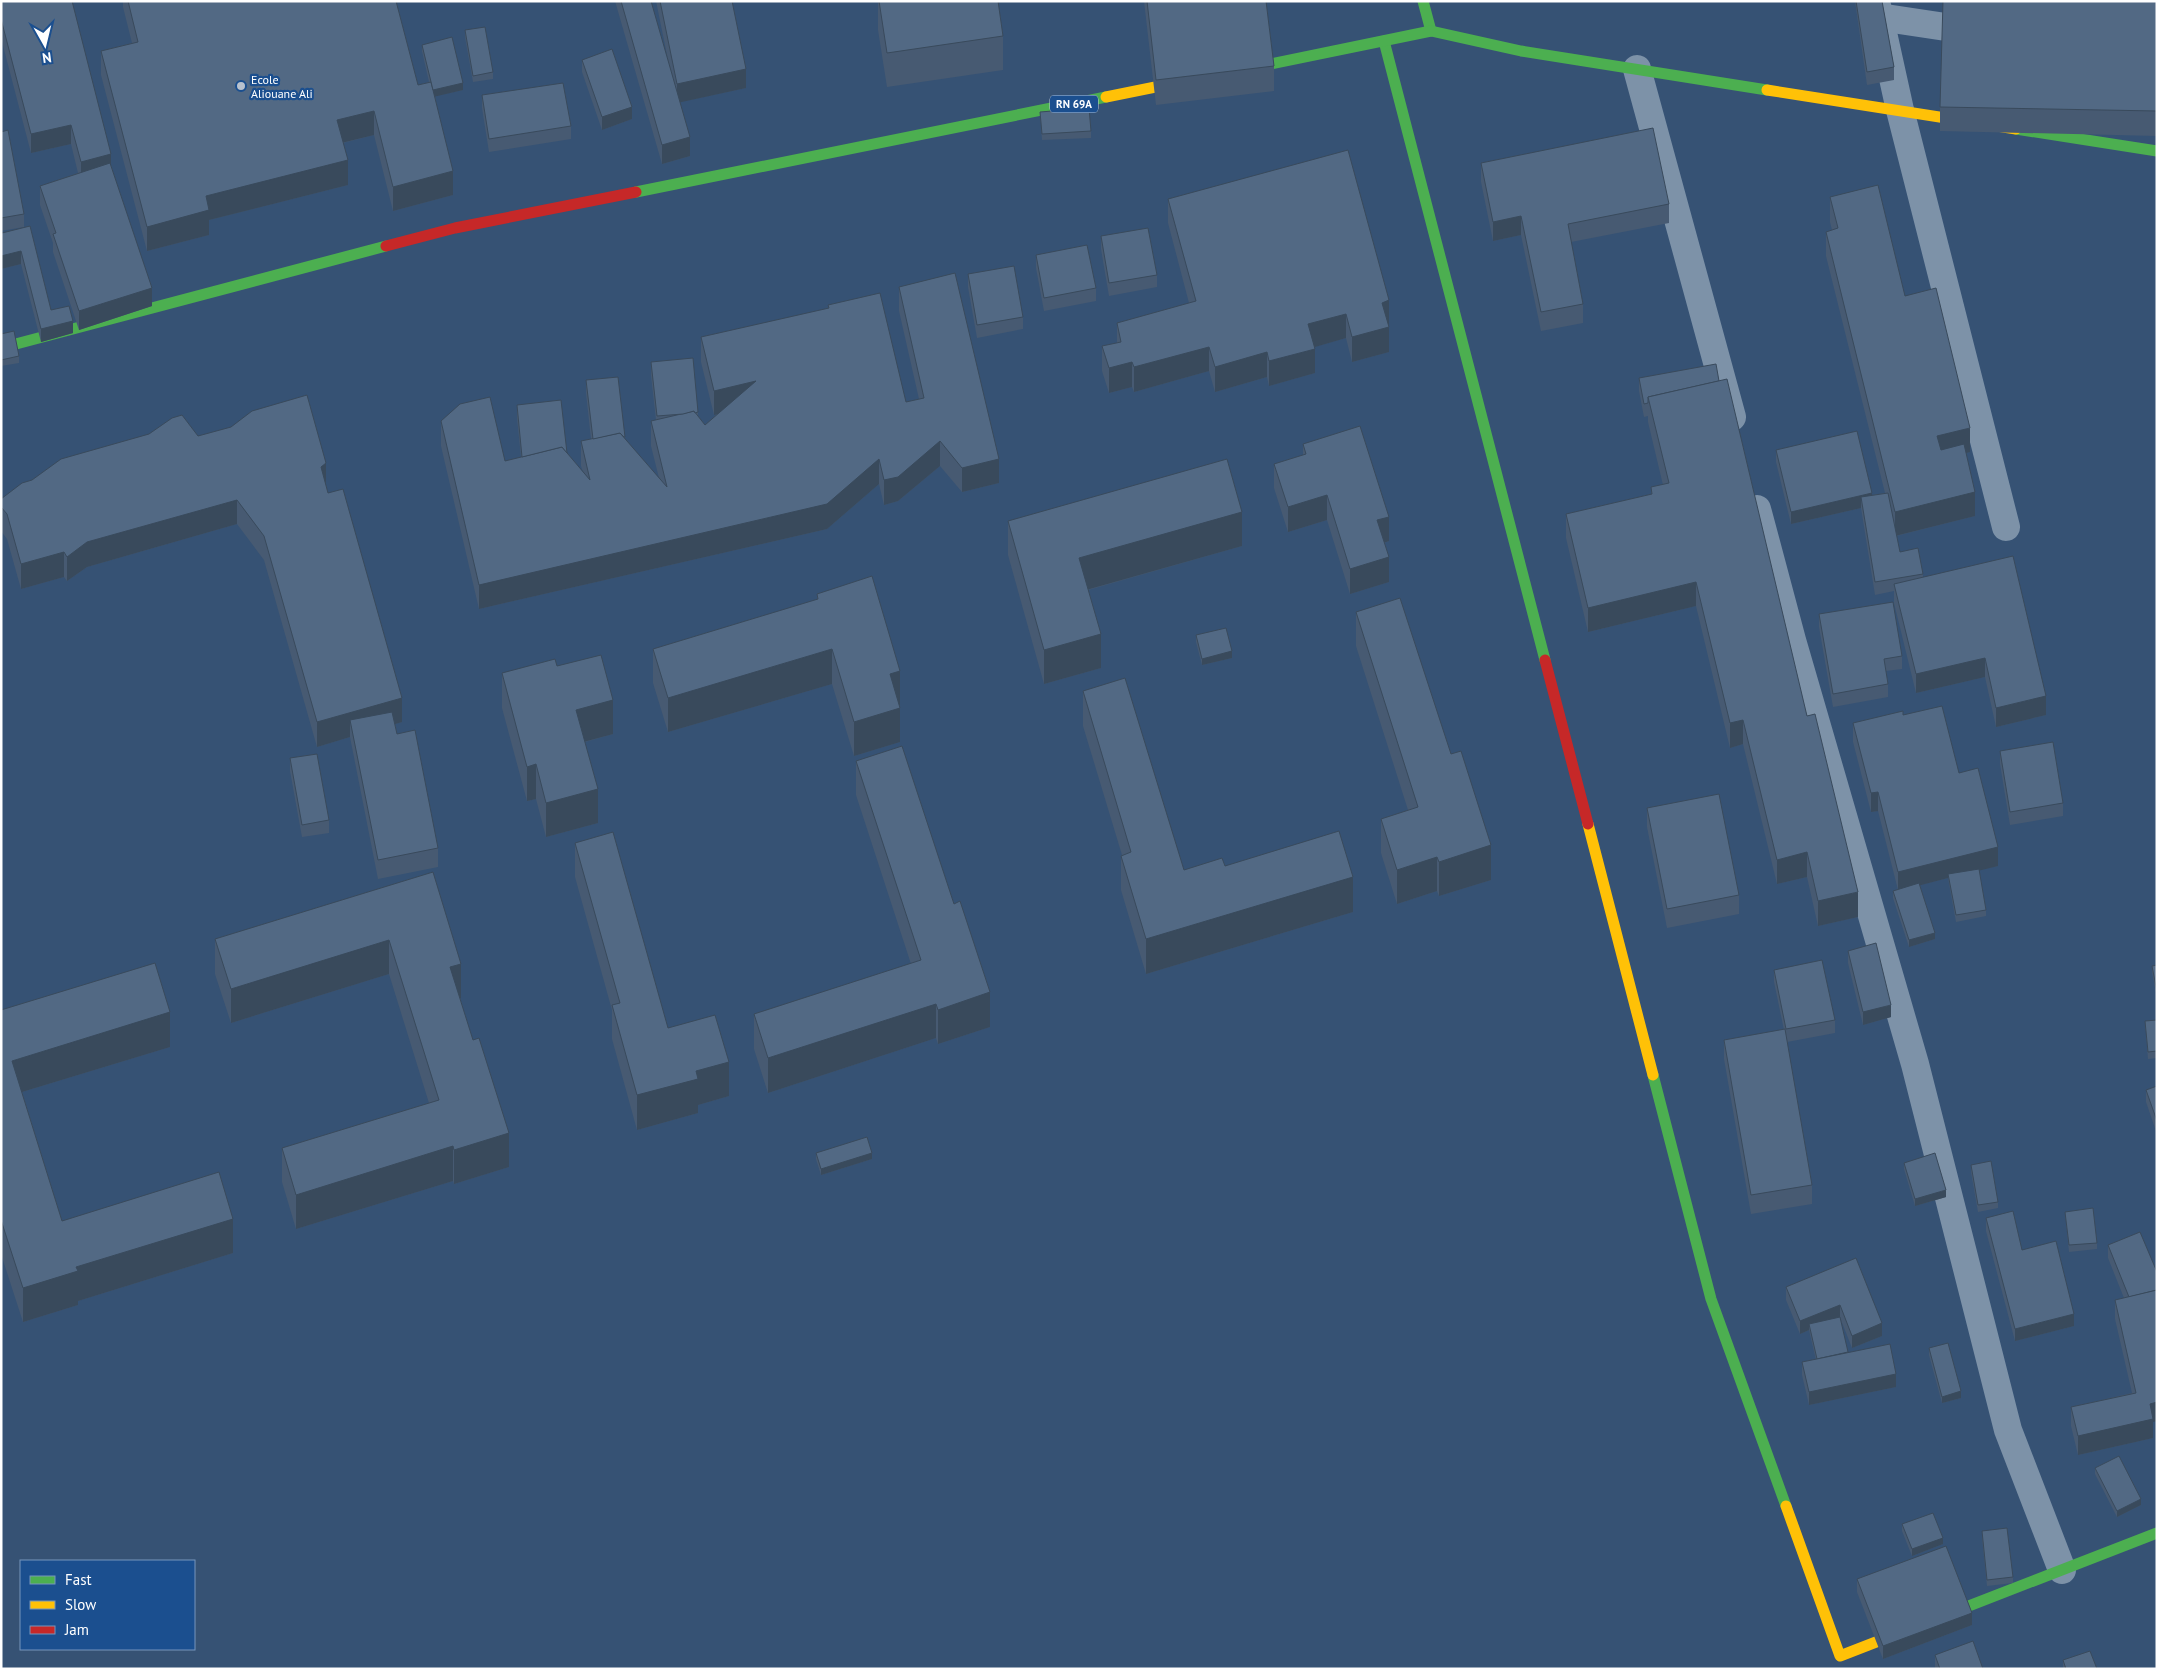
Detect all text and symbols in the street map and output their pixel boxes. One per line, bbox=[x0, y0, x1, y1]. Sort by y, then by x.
north arrow bbox=[20, 20, 70, 70]
text: N bbox=[41, 48, 53, 67]
place label: Ecole Aliouane Ali bbox=[251, 72, 313, 101]
marker: Ecole Aliouane Ali bbox=[235, 80, 247, 92]
road number: RN 69A bbox=[1050, 96, 1098, 112]
legend bbox=[20, 1560, 195, 1650]
text: Fast bbox=[65, 1570, 92, 1589]
text: Slow bbox=[65, 1595, 96, 1614]
text: Jam bbox=[64, 1620, 89, 1639]

